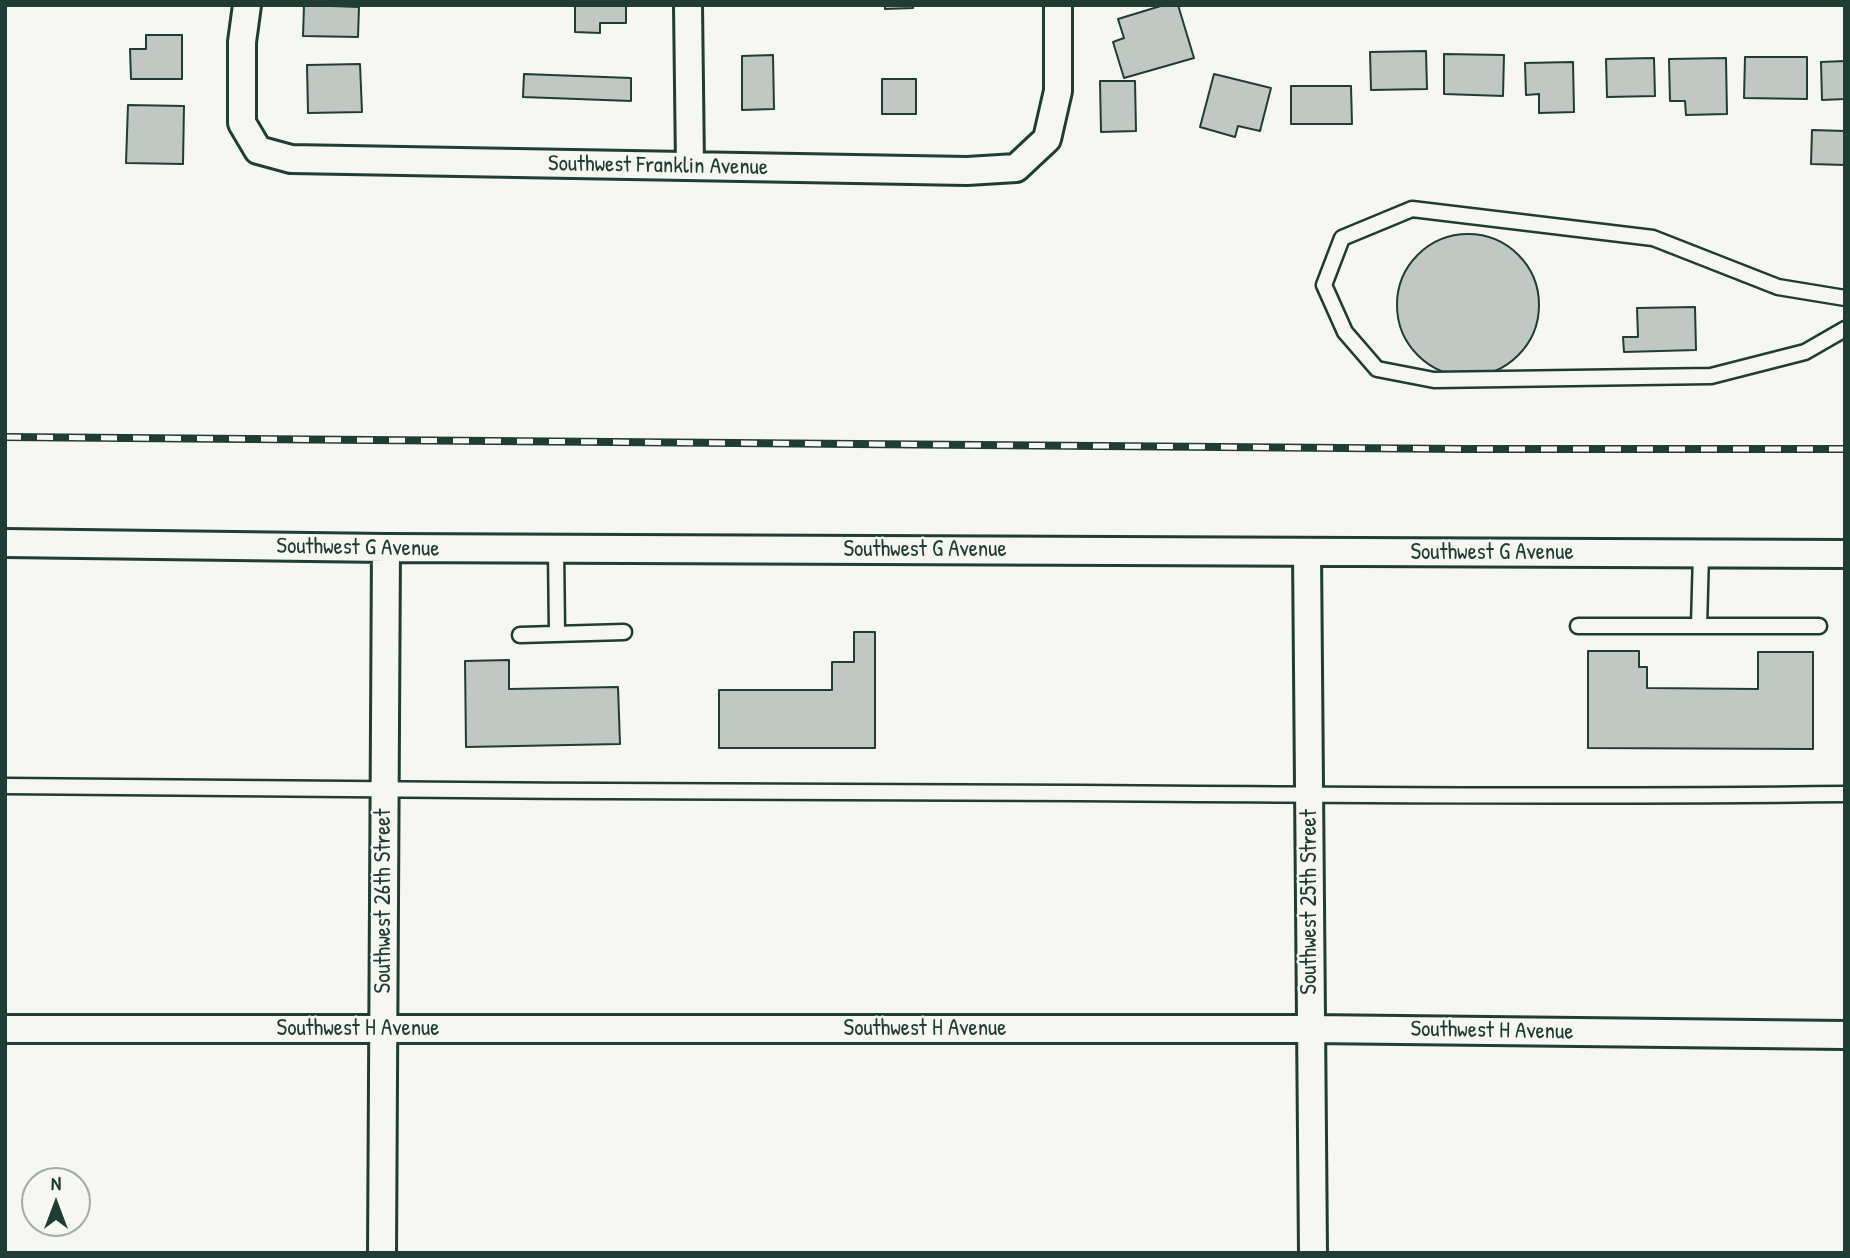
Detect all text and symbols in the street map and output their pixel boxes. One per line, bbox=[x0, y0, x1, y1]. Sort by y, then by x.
street label: Southwest Franklin Avenue bbox=[548, 150, 768, 182]
street label: Southwest G Avenue bbox=[276, 533, 440, 563]
street label: Southwest G Avenue bbox=[843, 536, 1007, 564]
street label: Southwest G Avenue bbox=[1410, 539, 1574, 567]
street label: Southwest 26th Street bbox=[370, 809, 398, 993]
street label: Southwest 25th Street bbox=[1296, 809, 1324, 995]
street label: Southwest H Avenue bbox=[277, 1015, 439, 1043]
street label: Southwest H Avenue bbox=[844, 1015, 1006, 1043]
street label: Southwest H Avenue bbox=[1410, 1016, 1574, 1046]
north arrow bbox=[21, 1167, 91, 1237]
text: N bbox=[51, 1170, 61, 1196]

